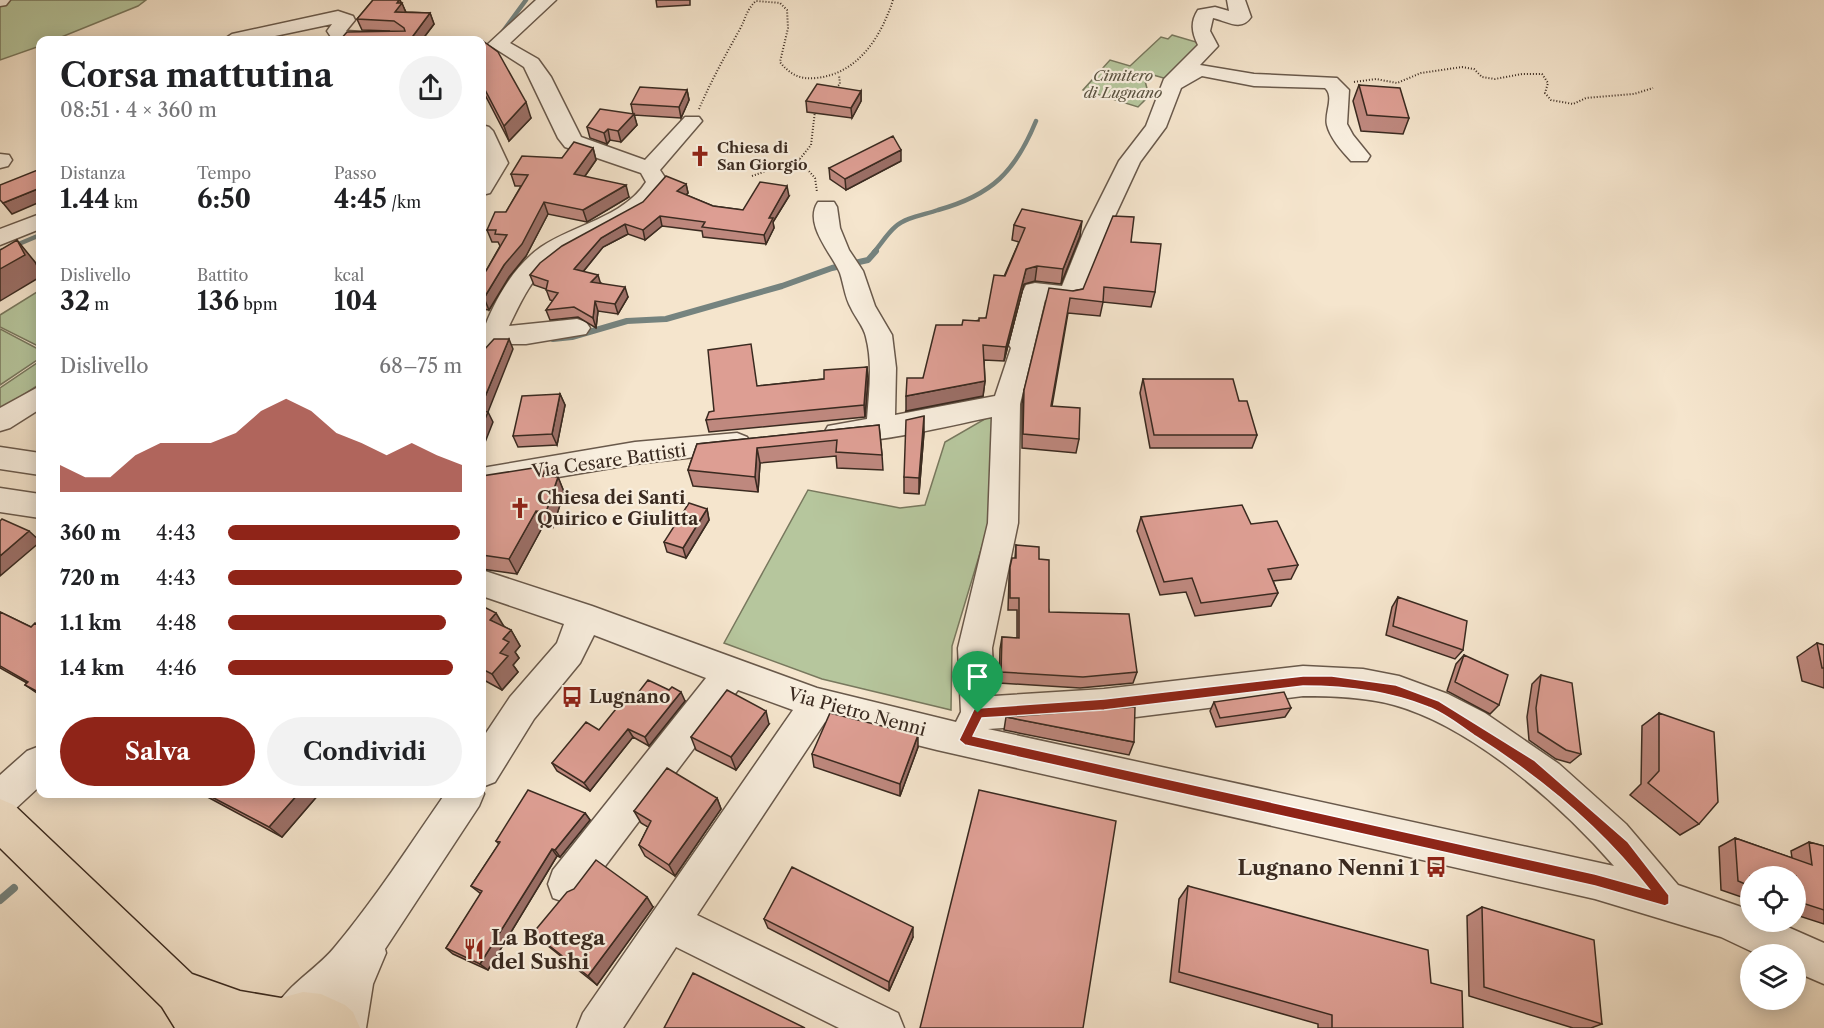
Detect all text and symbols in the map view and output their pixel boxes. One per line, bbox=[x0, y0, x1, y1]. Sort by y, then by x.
text: Corsa mattutina bbox=[60, 55, 333, 96]
button: share bbox=[399, 56, 462, 119]
park label: Cimitero di Lugnano bbox=[1084, 66, 1162, 102]
text: 08:51 · 4 × 360 m bbox=[60, 98, 217, 122]
place label: Chiesa di San Giorgio bbox=[717, 138, 808, 174]
church icon: Chiesa di San Giorgio bbox=[688, 144, 712, 168]
text: Distanza bbox=[60, 163, 126, 183]
text: Tempo bbox=[197, 163, 251, 183]
text: Passo bbox=[334, 163, 377, 183]
text: 1.44 bbox=[60, 183, 110, 215]
text: 6:50 bbox=[197, 183, 251, 215]
text: 4:45 bbox=[334, 183, 387, 215]
text: km bbox=[110, 192, 138, 212]
text: /km bbox=[387, 192, 421, 212]
text: Dislivello bbox=[60, 265, 131, 285]
text: Battito bbox=[197, 265, 248, 285]
text: kcal bbox=[334, 265, 364, 285]
text: 32 bbox=[60, 285, 90, 317]
text: 136 bbox=[197, 285, 239, 317]
text: 104 bbox=[334, 285, 377, 317]
text: m bbox=[90, 294, 109, 314]
text: bpm bbox=[239, 294, 278, 314]
text: Dislivello bbox=[60, 354, 148, 378]
text: 68–75 m bbox=[379, 354, 462, 378]
street label: Via Cesare Battisti bbox=[529, 439, 688, 483]
place label: Chiesa dei Santi Quirico e Giulitta bbox=[537, 487, 699, 530]
church icon: Chiesa dei Santi Quirico e Giulitta bbox=[508, 496, 532, 520]
text: 360 m bbox=[60, 521, 121, 545]
text: 4:43 bbox=[156, 521, 196, 545]
text: 720 m bbox=[60, 566, 120, 590]
text: 4:43 bbox=[156, 566, 196, 590]
text: 1.1 km bbox=[60, 611, 122, 635]
text: 4:48 bbox=[156, 611, 197, 635]
pin bbox=[952, 651, 1003, 713]
text: 1.4 km bbox=[60, 656, 125, 680]
text: 4:46 bbox=[156, 656, 196, 680]
icon: arrive bbox=[961, 660, 994, 693]
street label: Via Pietro Nenni bbox=[785, 683, 929, 741]
bus stop icon: Lugnano bbox=[560, 685, 584, 709]
place label: Lugnano bbox=[589, 686, 670, 708]
button: Salva bbox=[60, 717, 255, 786]
button: Condividi bbox=[267, 717, 462, 786]
place label: Lugnano Nenni 1 bbox=[1238, 855, 1420, 880]
bus stop icon: Lugnano Nenni 1 bbox=[1424, 855, 1448, 879]
map controls bbox=[1740, 866, 1806, 1010]
button: locate bbox=[1740, 866, 1806, 932]
place label: La Bottega del Sushi bbox=[491, 925, 606, 974]
restaurant icon: La Bottega del Sushi bbox=[462, 937, 486, 961]
button: layers bbox=[1740, 944, 1806, 1010]

